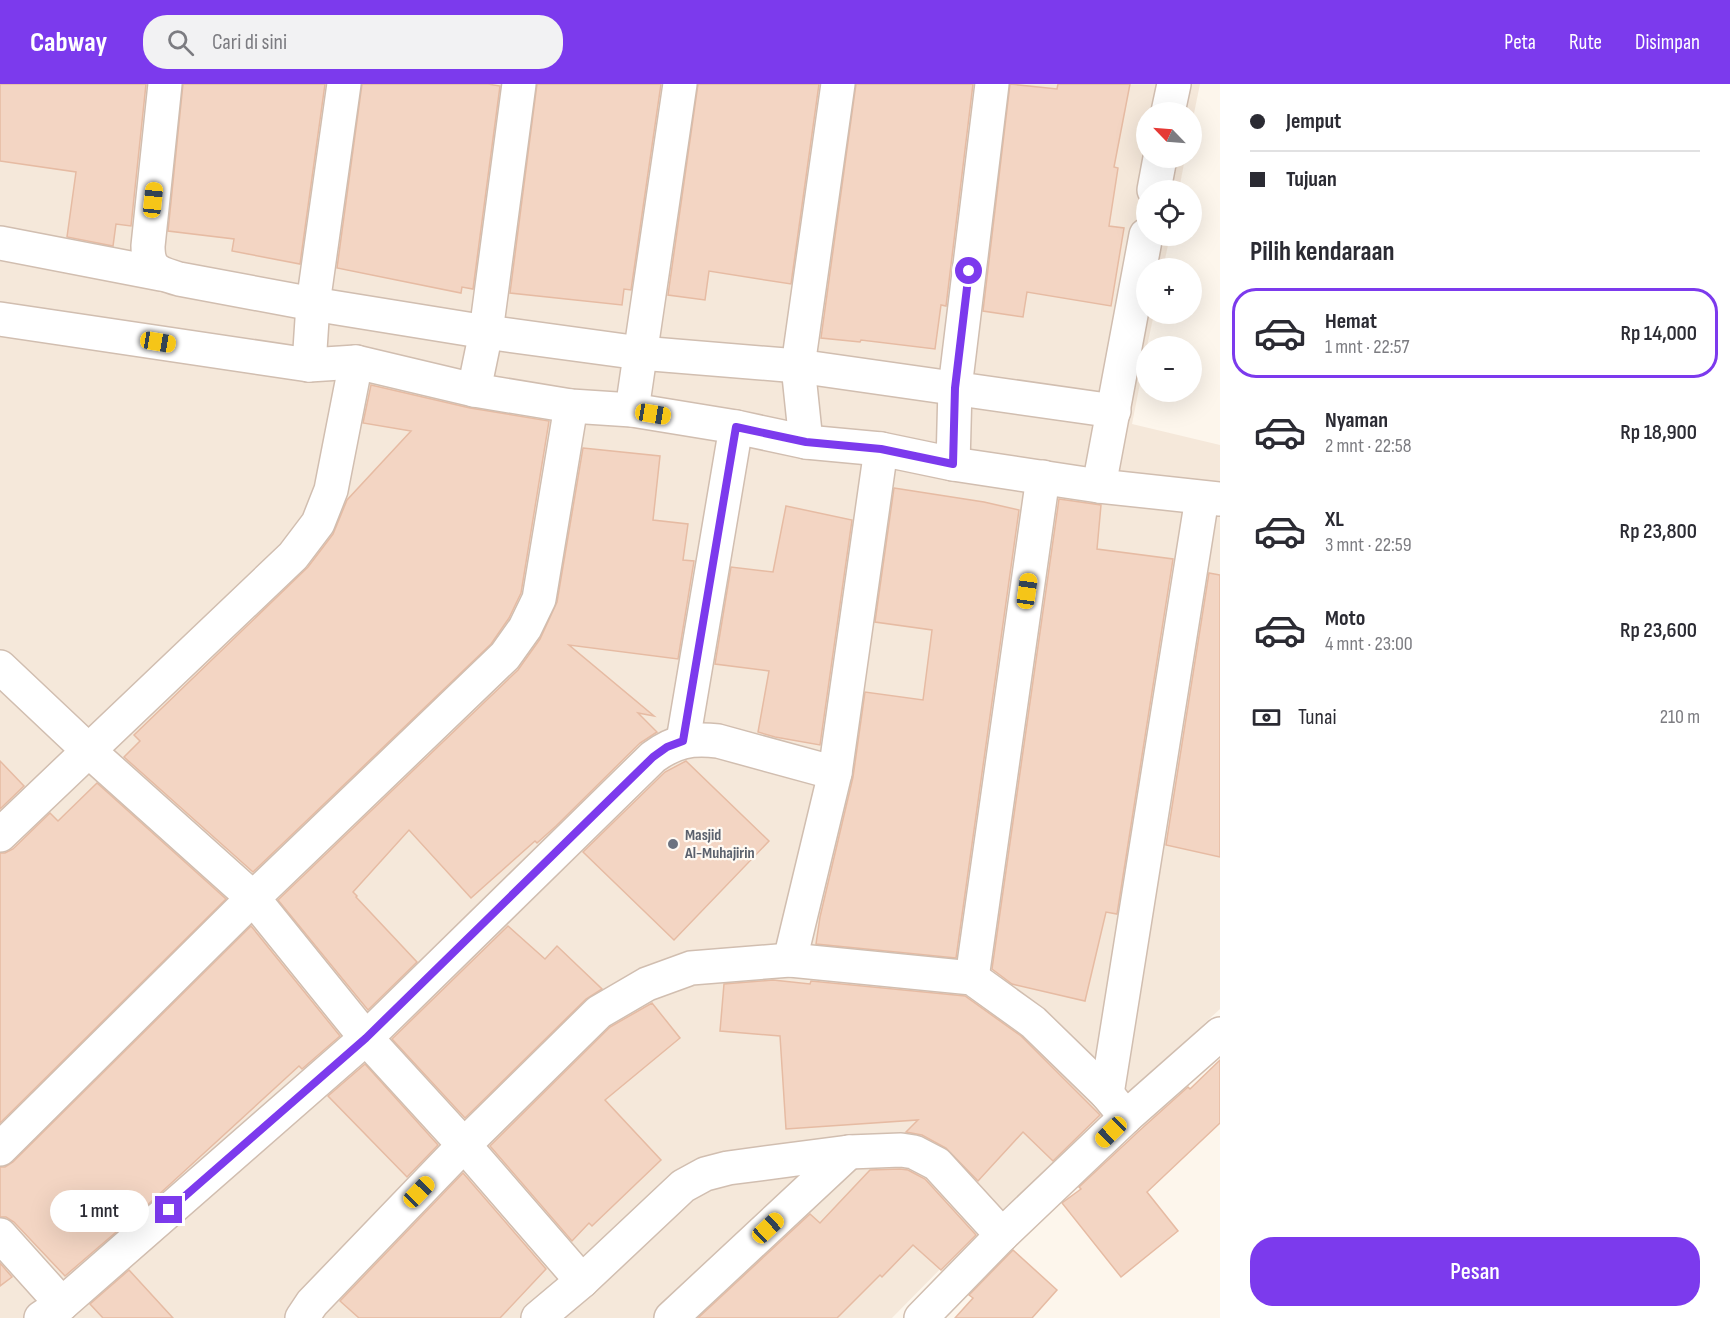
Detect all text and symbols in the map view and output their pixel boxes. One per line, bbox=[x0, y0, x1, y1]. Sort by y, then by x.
search box bbox=[143, 15, 563, 69]
text: Cabway bbox=[30, 26, 107, 59]
icon: search bbox=[164, 26, 197, 59]
text: Cari di sini bbox=[212, 29, 287, 56]
text: Peta bbox=[1504, 30, 1536, 55]
text: Rute bbox=[1569, 30, 1602, 55]
text: Disimpan bbox=[1635, 30, 1700, 55]
north arrow bbox=[1136, 102, 1202, 168]
map controls bbox=[1136, 102, 1202, 402]
text: Jemput bbox=[1286, 108, 1341, 135]
text: Tujuan bbox=[1286, 166, 1337, 193]
button: locate bbox=[1136, 180, 1202, 246]
car bbox=[142, 181, 164, 219]
text: Pilih kendaraan bbox=[1250, 236, 1395, 268]
route start bbox=[955, 257, 982, 284]
button: + bbox=[1136, 258, 1202, 324]
icon: car bbox=[1253, 306, 1307, 360]
text: Hemat bbox=[1325, 308, 1377, 335]
text: Rp 14,000 bbox=[1621, 320, 1697, 347]
car bbox=[139, 330, 177, 354]
text: 1 mnt · 22:57 bbox=[1325, 335, 1409, 359]
button: − bbox=[1136, 336, 1202, 402]
car bbox=[634, 402, 672, 426]
icon: car bbox=[1253, 405, 1307, 459]
text: Nyaman bbox=[1325, 407, 1388, 434]
text: Rp 18,900 bbox=[1620, 419, 1697, 446]
text: 2 mnt · 22:58 bbox=[1325, 434, 1411, 458]
icon: car bbox=[1253, 504, 1307, 558]
text: XL bbox=[1325, 506, 1344, 533]
text: Rp 23,800 bbox=[1620, 518, 1697, 545]
text: 3 mnt · 22:59 bbox=[1325, 533, 1412, 557]
car bbox=[1016, 572, 1038, 610]
icon: car bbox=[1253, 603, 1307, 657]
text: Moto bbox=[1325, 605, 1365, 632]
text: Rp 23,600 bbox=[1620, 617, 1697, 644]
text: 4 mnt · 23:00 bbox=[1325, 632, 1413, 656]
icon: cash bbox=[1250, 701, 1283, 734]
text: Tunai bbox=[1298, 704, 1337, 731]
text: 210 m bbox=[1660, 705, 1700, 729]
place label: Masjid Al-Muhajirin bbox=[684, 826, 755, 863]
marker: Masjid Al-Muhajirin bbox=[666, 837, 680, 851]
car bbox=[1092, 1113, 1130, 1151]
car bbox=[400, 1173, 438, 1211]
callout: 1 mnt bbox=[49, 1189, 148, 1231]
route end bbox=[155, 1196, 182, 1223]
text: 1 mnt bbox=[80, 1199, 119, 1223]
car bbox=[749, 1209, 787, 1247]
button: Pesan bbox=[1250, 1237, 1700, 1306]

